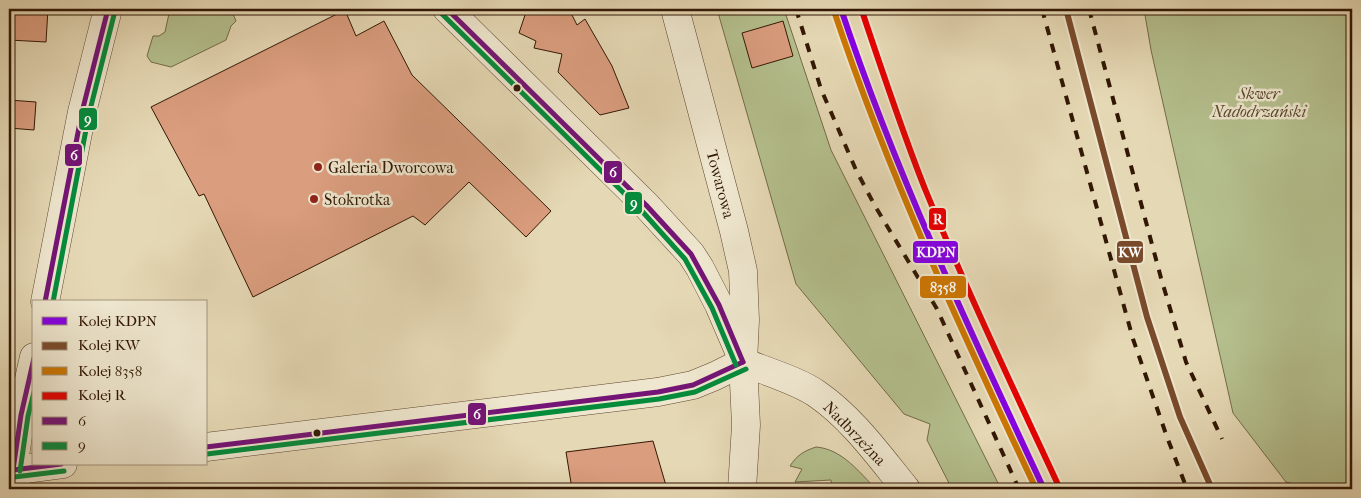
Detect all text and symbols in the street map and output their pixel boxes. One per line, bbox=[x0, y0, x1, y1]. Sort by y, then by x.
unlabelled marker bbox=[512, 83, 522, 93]
park label: Skwer Nadodrzański bbox=[1211, 84, 1307, 121]
line badge: 9 bbox=[78, 107, 98, 131]
text: 9 bbox=[83, 111, 92, 128]
line badge: 6 bbox=[64, 143, 83, 167]
text: 6 bbox=[70, 147, 78, 164]
street label: Towarowa bbox=[702, 148, 739, 221]
place label: Galeria Dworcowa bbox=[328, 158, 454, 177]
line badge: 6 bbox=[603, 160, 623, 184]
marker: Galeria Dworcowa bbox=[312, 161, 324, 173]
text: 6 bbox=[609, 164, 617, 181]
place label: Stokrotka bbox=[324, 190, 391, 209]
line badge: 9 bbox=[624, 191, 643, 215]
marker: Stokrotka bbox=[308, 193, 320, 205]
text: 9 bbox=[629, 195, 638, 212]
line badge: R bbox=[928, 207, 947, 231]
text: R bbox=[933, 211, 944, 228]
line badge: KDPN bbox=[912, 240, 959, 264]
line badge: KW bbox=[1116, 240, 1144, 264]
text: KDPN bbox=[916, 244, 956, 261]
text: KW bbox=[1118, 244, 1143, 261]
line badge: 8358 bbox=[919, 275, 967, 299]
text: 8358 bbox=[930, 279, 956, 296]
legend bbox=[32, 300, 208, 466]
text: Kolej KDPN bbox=[78, 312, 158, 330]
text: Kolej KW bbox=[78, 336, 141, 354]
text: Kolej 8358 bbox=[78, 362, 142, 380]
text: Kolej R bbox=[78, 386, 127, 404]
street label: Nadbrzeżna bbox=[819, 397, 890, 470]
line badge: 6 bbox=[467, 402, 487, 426]
text: 6 bbox=[473, 406, 481, 423]
text: 6 bbox=[78, 412, 87, 430]
unlabelled marker bbox=[312, 428, 322, 438]
text: 9 bbox=[78, 436, 86, 454]

